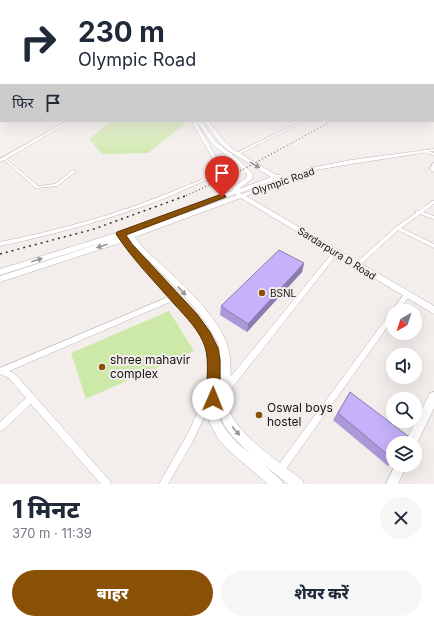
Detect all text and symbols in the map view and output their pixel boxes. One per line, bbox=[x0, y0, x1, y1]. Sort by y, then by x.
text: 230 m bbox=[78, 15, 165, 49]
icon: right bbox=[12, 16, 64, 68]
text: Olympic Road bbox=[78, 49, 196, 70]
icon: arrive bbox=[42, 92, 64, 114]
text: फिर bbox=[12, 93, 34, 112]
pin bbox=[205, 156, 239, 197]
one-way arrow bbox=[250, 161, 260, 169]
icon: arrive bbox=[211, 162, 233, 184]
street label: Olympic Road bbox=[250, 165, 316, 197]
street label: Sardarpura D Road bbox=[296, 224, 378, 282]
one-way arrow bbox=[96, 243, 108, 249]
one-way arrow bbox=[31, 257, 43, 263]
one-way arrow bbox=[177, 286, 186, 295]
place label: BSNL bbox=[270, 287, 296, 299]
marker: BSNL bbox=[257, 288, 267, 298]
north arrow bbox=[386, 304, 422, 340]
map controls bbox=[386, 304, 422, 472]
button: sound bbox=[386, 348, 422, 384]
place label: shree mahavir complex bbox=[110, 352, 191, 381]
marker: shree mahavir complex bbox=[97, 362, 107, 372]
position arrow bbox=[192, 378, 234, 420]
button: search bbox=[386, 392, 422, 428]
place label: Oswal boys hostel bbox=[267, 400, 333, 429]
marker: Oswal boys hostel bbox=[254, 410, 264, 420]
one-way arrow bbox=[232, 426, 240, 436]
button: layers bbox=[386, 436, 422, 472]
text: 1 मिनट bbox=[12, 495, 80, 524]
button: close bbox=[380, 497, 422, 539]
text: 370 m · 11:39 bbox=[12, 525, 92, 541]
button: बाहर bbox=[12, 570, 213, 616]
button: शेयर करें bbox=[221, 570, 422, 616]

